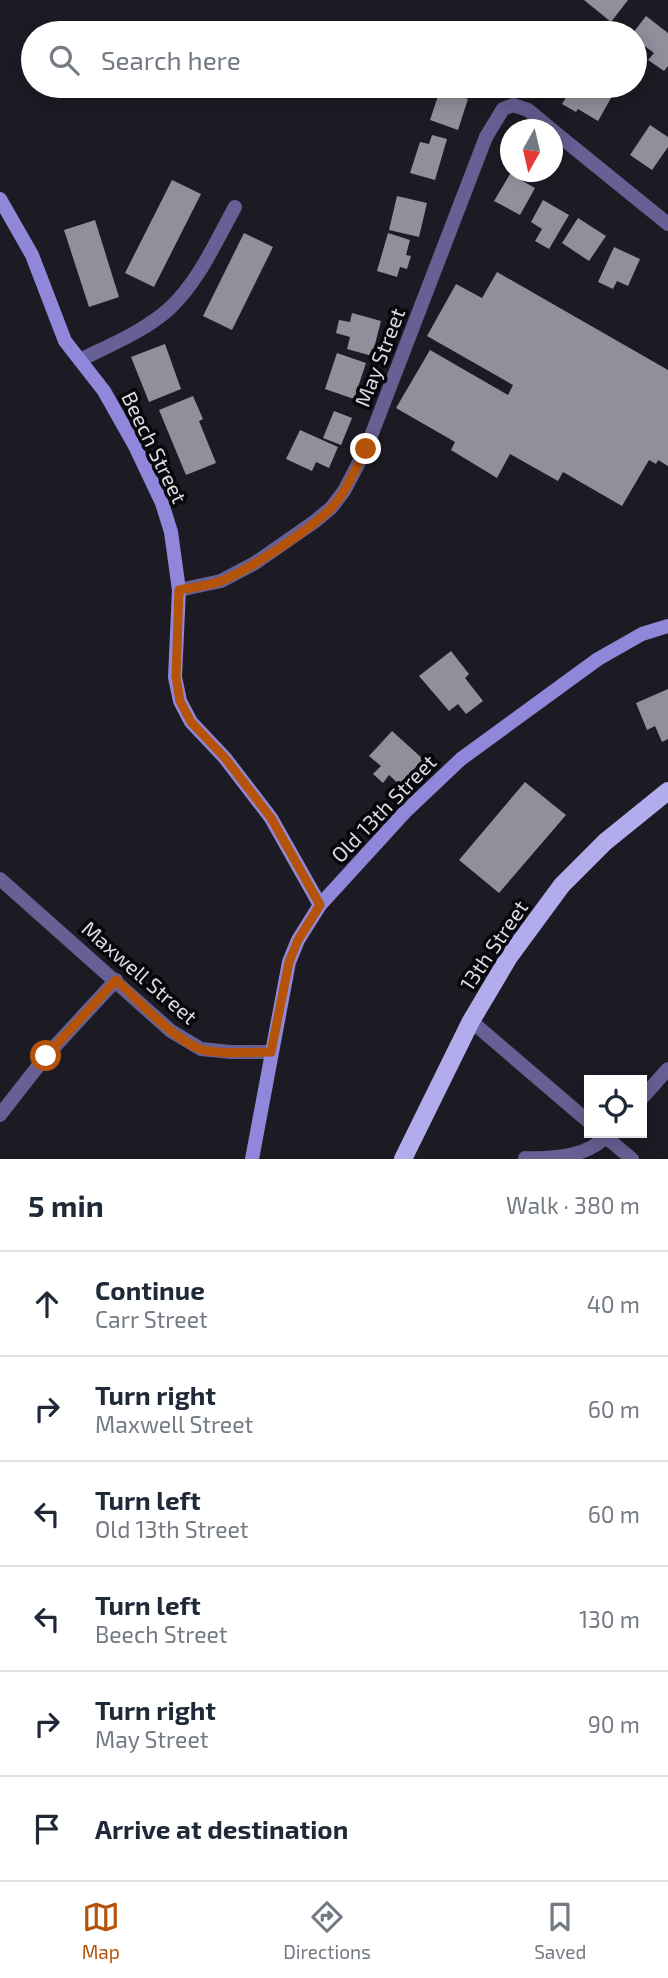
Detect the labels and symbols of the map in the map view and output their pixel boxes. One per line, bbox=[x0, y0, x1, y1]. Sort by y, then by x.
north arrow bbox=[500, 119, 563, 182]
street label: May Street bbox=[349, 304, 409, 410]
street label: Beech Street bbox=[117, 387, 193, 507]
route end bbox=[350, 433, 381, 464]
street label: Old 13th Street bbox=[325, 749, 441, 867]
street label: 13th Street bbox=[454, 895, 532, 995]
street label: Maxwell Street bbox=[77, 915, 203, 1029]
route start bbox=[30, 1040, 61, 1071]

